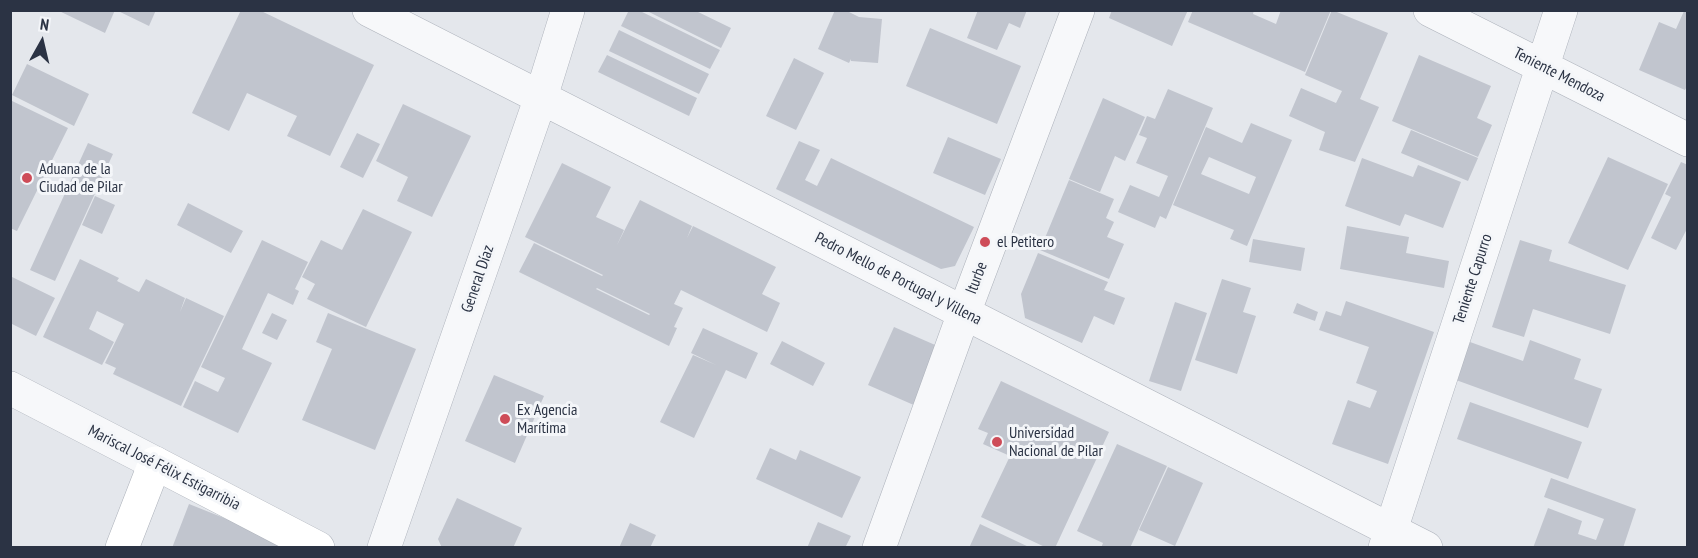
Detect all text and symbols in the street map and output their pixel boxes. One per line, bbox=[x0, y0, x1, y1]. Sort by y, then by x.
north arrow bbox=[12, 12, 72, 72]
text: N bbox=[39, 14, 50, 35]
street label: Teniente Mendoza bbox=[1510, 44, 1608, 106]
place label: Aduana de la Ciudad de Pilar bbox=[39, 159, 123, 197]
marker: Aduana de la Ciudad de Pilar bbox=[20, 171, 34, 185]
street label: Pedro Mello de Portugal y Villena bbox=[811, 229, 985, 329]
place label: el Petitero bbox=[997, 232, 1054, 252]
street label: Teniente Capurro bbox=[1449, 232, 1497, 326]
marker: el Petitero bbox=[978, 235, 992, 249]
street label: General Díaz bbox=[458, 243, 498, 315]
street label: Iturbe bbox=[962, 259, 992, 297]
place label: Ex Agencia Marítima bbox=[517, 400, 577, 438]
marker: Ex Agencia Marítima bbox=[498, 412, 512, 426]
street label: Mariscal José Félix Estigarribia bbox=[85, 421, 243, 515]
place label: Universidad Nacional de Pilar bbox=[1009, 423, 1103, 461]
marker: Universidad Nacional de Pilar bbox=[990, 435, 1004, 449]

